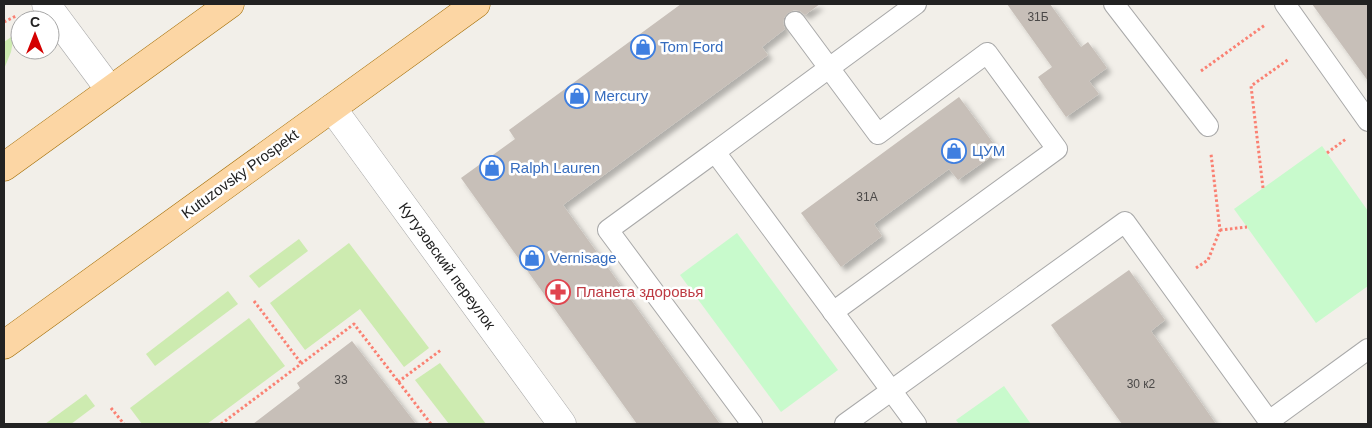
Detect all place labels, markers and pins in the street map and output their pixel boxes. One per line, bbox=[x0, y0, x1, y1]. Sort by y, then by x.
shop icon: Tom Ford bbox=[630, 34, 656, 60]
place label: Tom Ford bbox=[660, 38, 723, 55]
shop icon: Mercury bbox=[564, 83, 590, 109]
place label: Mercury bbox=[594, 87, 649, 104]
shop icon: ЦУМ bbox=[941, 138, 967, 164]
place label: ЦУМ bbox=[972, 142, 1005, 159]
shop icon: Ralph Lauren bbox=[479, 155, 505, 181]
place label: Ralph Lauren bbox=[510, 159, 600, 176]
shop icon: Vernisage bbox=[519, 245, 545, 271]
place label: Vernisage bbox=[550, 249, 617, 266]
pharmacy icon: Планета здоровья bbox=[545, 279, 571, 305]
place label: Планета здоровья bbox=[576, 283, 703, 300]

